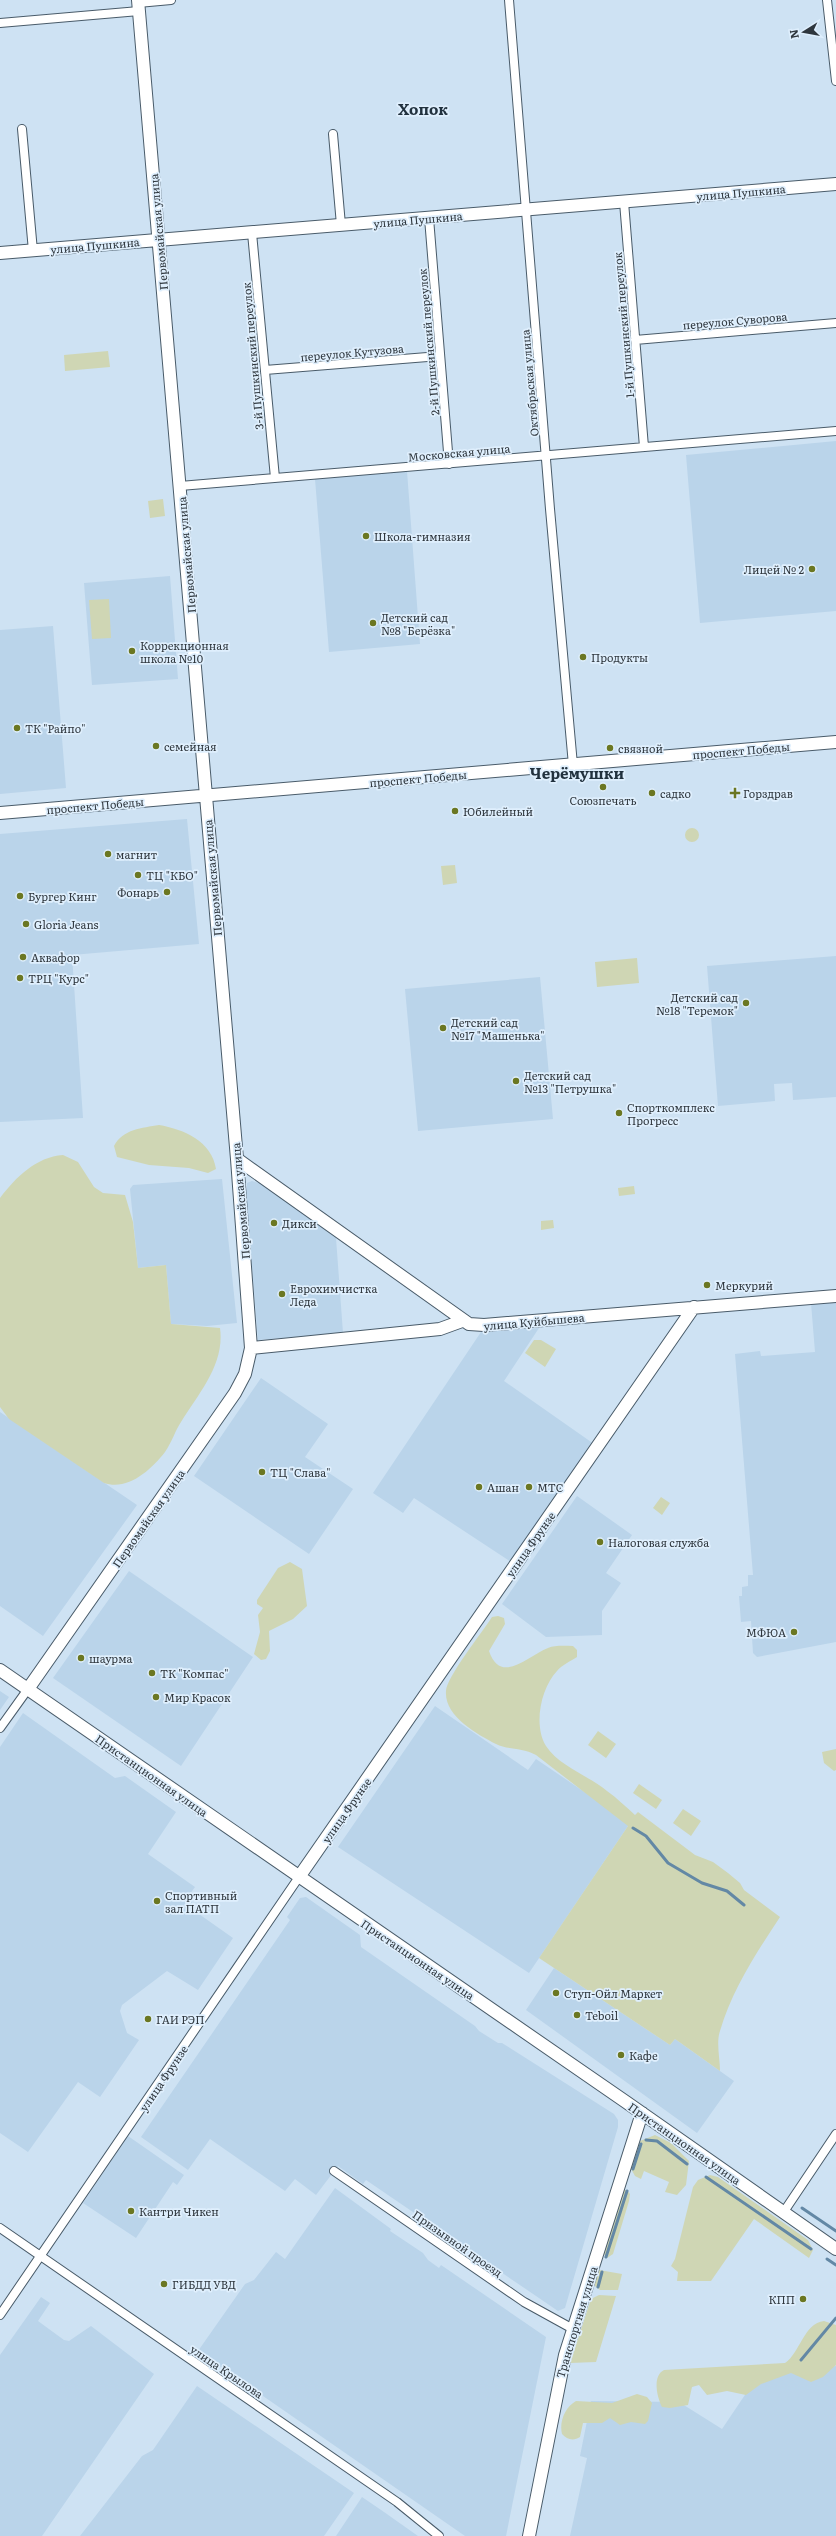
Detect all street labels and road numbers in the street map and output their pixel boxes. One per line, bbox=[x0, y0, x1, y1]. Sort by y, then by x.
street label: Первомайская улица bbox=[145, 173, 171, 291]
street label: улица Пушкина bbox=[696, 180, 786, 204]
street label: улица Пушкина bbox=[373, 207, 463, 231]
street label: улица Пушкина bbox=[50, 233, 140, 257]
street label: 1-й Пушкинский переулок bbox=[609, 251, 637, 399]
street label: 2-й Пушкинский переулок bbox=[414, 267, 442, 416]
street label: 3-й Пушкинский переулок bbox=[238, 281, 266, 430]
street label: переулок Суворова bbox=[682, 307, 788, 333]
street label: Октябрьская улица bbox=[516, 329, 542, 437]
street label: переулок Кутузова bbox=[299, 339, 405, 365]
street label: Московская улица bbox=[407, 440, 511, 464]
street label: Первомайская улица bbox=[173, 496, 199, 614]
street label: проспект Победы bbox=[692, 738, 790, 762]
street label: проспект Победы bbox=[369, 766, 467, 790]
street label: проспект Победы bbox=[46, 793, 144, 817]
street label: Первомайская улица bbox=[199, 819, 225, 937]
street label: Первомайская улица bbox=[227, 1142, 253, 1260]
street label: улица Куйбышева bbox=[483, 1309, 585, 1333]
street label: Первомайская улица bbox=[108, 1466, 188, 1570]
street label: улица Фрунзе bbox=[502, 1508, 559, 1580]
street label: Пристанционная улица bbox=[93, 1730, 211, 1820]
street label: улица Фрунзе bbox=[318, 1774, 375, 1846]
street label: Пристанционная улица bbox=[358, 1915, 478, 2003]
street label: улица Фрунзе bbox=[135, 2042, 191, 2114]
street label: Пристанционная улица bbox=[626, 2098, 744, 2188]
street label: Призывной проезд bbox=[410, 2206, 506, 2280]
street label: Транспортная улица bbox=[551, 2264, 601, 2380]
street label: улица Крылова bbox=[187, 2341, 267, 2401]

